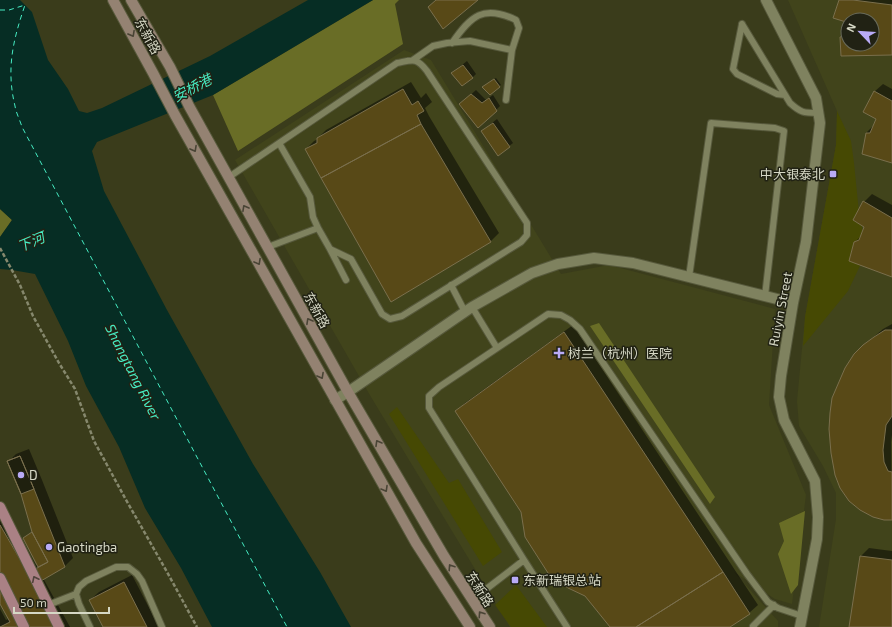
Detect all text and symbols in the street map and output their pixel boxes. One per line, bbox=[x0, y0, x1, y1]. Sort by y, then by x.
north arrow bbox=[840, 12, 880, 52]
street label: 东新路 bbox=[132, 15, 164, 57]
text: N bbox=[843, 21, 858, 34]
one-way arrow bbox=[127, 30, 134, 37]
water label: 安桥港 bbox=[169, 69, 216, 105]
one-way arrow bbox=[190, 145, 197, 152]
place label: 中大银泰北 bbox=[760, 166, 825, 182]
marker: 中大银泰北 bbox=[828, 169, 838, 179]
one-way arrow bbox=[243, 204, 250, 212]
water label: 下河 bbox=[15, 227, 50, 255]
one-way arrow bbox=[253, 258, 260, 265]
street label: Ruiyin Street bbox=[765, 270, 795, 348]
street label: 东新路 bbox=[301, 289, 333, 331]
one-way arrow bbox=[306, 318, 313, 325]
water label: Shangtang River bbox=[102, 321, 165, 423]
place label: 树兰（杭州）医院 bbox=[568, 345, 672, 361]
marker: 树兰（杭州）医院 bbox=[553, 347, 565, 359]
one-way arrow bbox=[317, 371, 324, 379]
one-way arrow bbox=[376, 440, 383, 447]
place label: D bbox=[29, 467, 38, 483]
marker: D bbox=[16, 470, 26, 480]
one-way arrow bbox=[381, 485, 388, 492]
place label: Gaotingba bbox=[57, 539, 117, 555]
marker: Gaotingba bbox=[44, 542, 54, 552]
one-way arrow bbox=[448, 564, 456, 571]
street label: 东新路 bbox=[463, 568, 497, 610]
place label: 东新瑞银总站 bbox=[523, 572, 601, 588]
marker: 东新瑞银总站 bbox=[510, 575, 520, 585]
one-way arrow bbox=[32, 576, 40, 584]
scale bar bbox=[14, 589, 109, 615]
text: 50 m bbox=[20, 595, 47, 609]
one-way arrow bbox=[479, 611, 486, 618]

